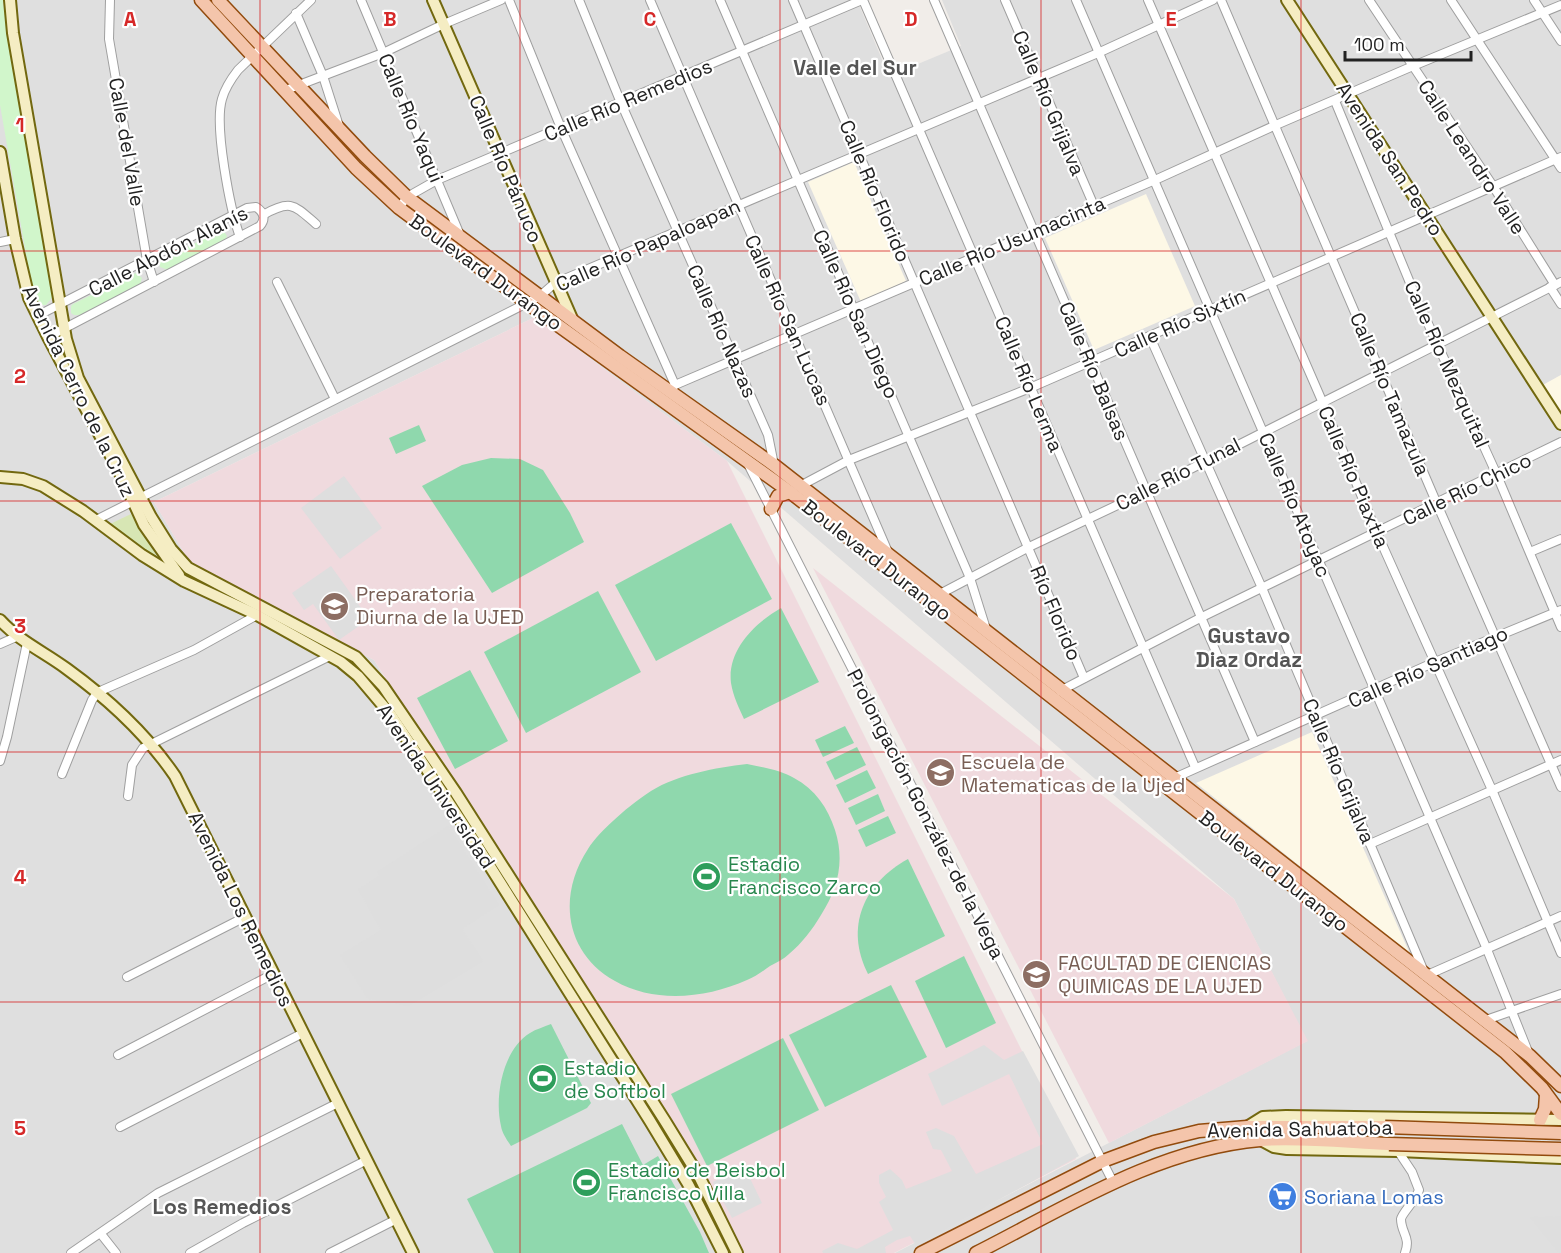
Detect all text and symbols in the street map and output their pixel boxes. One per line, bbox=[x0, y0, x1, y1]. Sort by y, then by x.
text: A bbox=[124, 6, 137, 32]
text: B bbox=[383, 6, 397, 32]
text: C bbox=[644, 6, 657, 32]
text: D bbox=[904, 6, 918, 32]
text: E bbox=[1165, 6, 1177, 32]
scale bar bbox=[1345, 24, 1471, 62]
street label: Calle Río Grijalva bbox=[1007, 27, 1091, 179]
text: 100 m bbox=[1354, 33, 1405, 56]
street label: Calle Río Yaqui bbox=[372, 50, 450, 186]
street label: Calle Río Remedios bbox=[540, 53, 716, 147]
district label: Valle del Sur bbox=[793, 54, 917, 81]
street label: Calle Leandro Valle bbox=[1412, 75, 1532, 239]
street label: Calle del Valle bbox=[103, 76, 151, 208]
street label: Avenida San Pedro bbox=[1331, 77, 1449, 241]
street label: Calle Río Pánuco bbox=[463, 91, 549, 247]
text: 1 bbox=[15, 112, 25, 138]
street label: Calle Río Florido bbox=[833, 116, 917, 266]
street label: Calle Río Usumacinta bbox=[915, 190, 1109, 292]
street label: Calle Río Papaloapan bbox=[552, 193, 744, 297]
street label: Calle Abdón Alanís bbox=[84, 200, 252, 302]
street label: Boulevard Durango bbox=[404, 208, 568, 336]
street label: Calle Río San Diego bbox=[807, 225, 905, 403]
street label: Calle Río San Lucas bbox=[739, 231, 837, 409]
street label: Calle Río Nazas bbox=[681, 260, 763, 402]
street label: Calle Río Mezquital bbox=[1398, 276, 1496, 452]
street label: Avenida Cerro de la Cruz bbox=[16, 281, 142, 501]
street label: Calle Río Sixtín bbox=[1110, 282, 1250, 364]
street label: Calle Río Balsas bbox=[1053, 298, 1135, 444]
street label: Calle Río Tamazula bbox=[1344, 308, 1436, 480]
street label: Calle Río Lerma bbox=[989, 312, 1069, 456]
text: 2 bbox=[14, 363, 26, 389]
street label: Calle Río Piaxtla bbox=[1312, 402, 1396, 552]
street label: Calle Río Atoyac bbox=[1253, 429, 1337, 581]
street label: Calle Río Tunal bbox=[1111, 431, 1245, 517]
street label: Calle Río Chico bbox=[1398, 447, 1536, 531]
street label: Boulevard Durango bbox=[797, 493, 957, 627]
street label: Río Florido bbox=[1024, 562, 1088, 664]
place label: Preparatoria Diurna de la UJED bbox=[356, 581, 524, 630]
school or university icon: Preparatoria Diurna de la UJED bbox=[319, 590, 351, 622]
text: 3 bbox=[14, 613, 26, 639]
street label: Calle Río Santiago bbox=[1344, 620, 1512, 714]
district label: Gustavo Diaz Ordaz bbox=[1196, 622, 1302, 673]
street label: Prolongación González de la Vega bbox=[841, 664, 1011, 964]
street label: Calle Río Grijalva bbox=[1297, 695, 1381, 847]
street label: Avenida Universidad bbox=[371, 698, 501, 874]
place label: Escuela de Matematicas de la Ujed bbox=[961, 749, 1185, 798]
school or university icon: Escuela de Matematicas de la Ujed bbox=[924, 757, 956, 789]
street label: Boulevard Durango bbox=[1194, 804, 1354, 938]
street label: Avenida Los Remedios bbox=[182, 807, 300, 1011]
place label: Estadio Francisco Zarco bbox=[728, 851, 881, 900]
sports icon: Estadio Francisco Zarco bbox=[691, 860, 723, 892]
text: 4 bbox=[14, 864, 27, 890]
place label: FACULTAD DE CIENCIAS QUIMICAS DE LA UJED bbox=[1058, 950, 1271, 999]
school or university icon: FACULTAD DE CIENCIAS QUIMICAS DE LA UJED bbox=[1021, 958, 1053, 990]
place label: Estadio de Softbol bbox=[564, 1055, 666, 1104]
sports icon: Estadio de Softbol bbox=[527, 1063, 559, 1095]
street label: Avenida Sahuatoba bbox=[1207, 1114, 1393, 1144]
text: 5 bbox=[14, 1115, 26, 1141]
place label: Estadio de Beisbol Francisco Villa bbox=[608, 1157, 786, 1206]
sports icon: Estadio de Beisbol Francisco Villa bbox=[571, 1166, 603, 1198]
supermarket icon: Soriana Lomas bbox=[1267, 1181, 1299, 1213]
place label: Soriana Lomas bbox=[1304, 1184, 1444, 1210]
district label: Los Remedios bbox=[153, 1193, 291, 1220]

